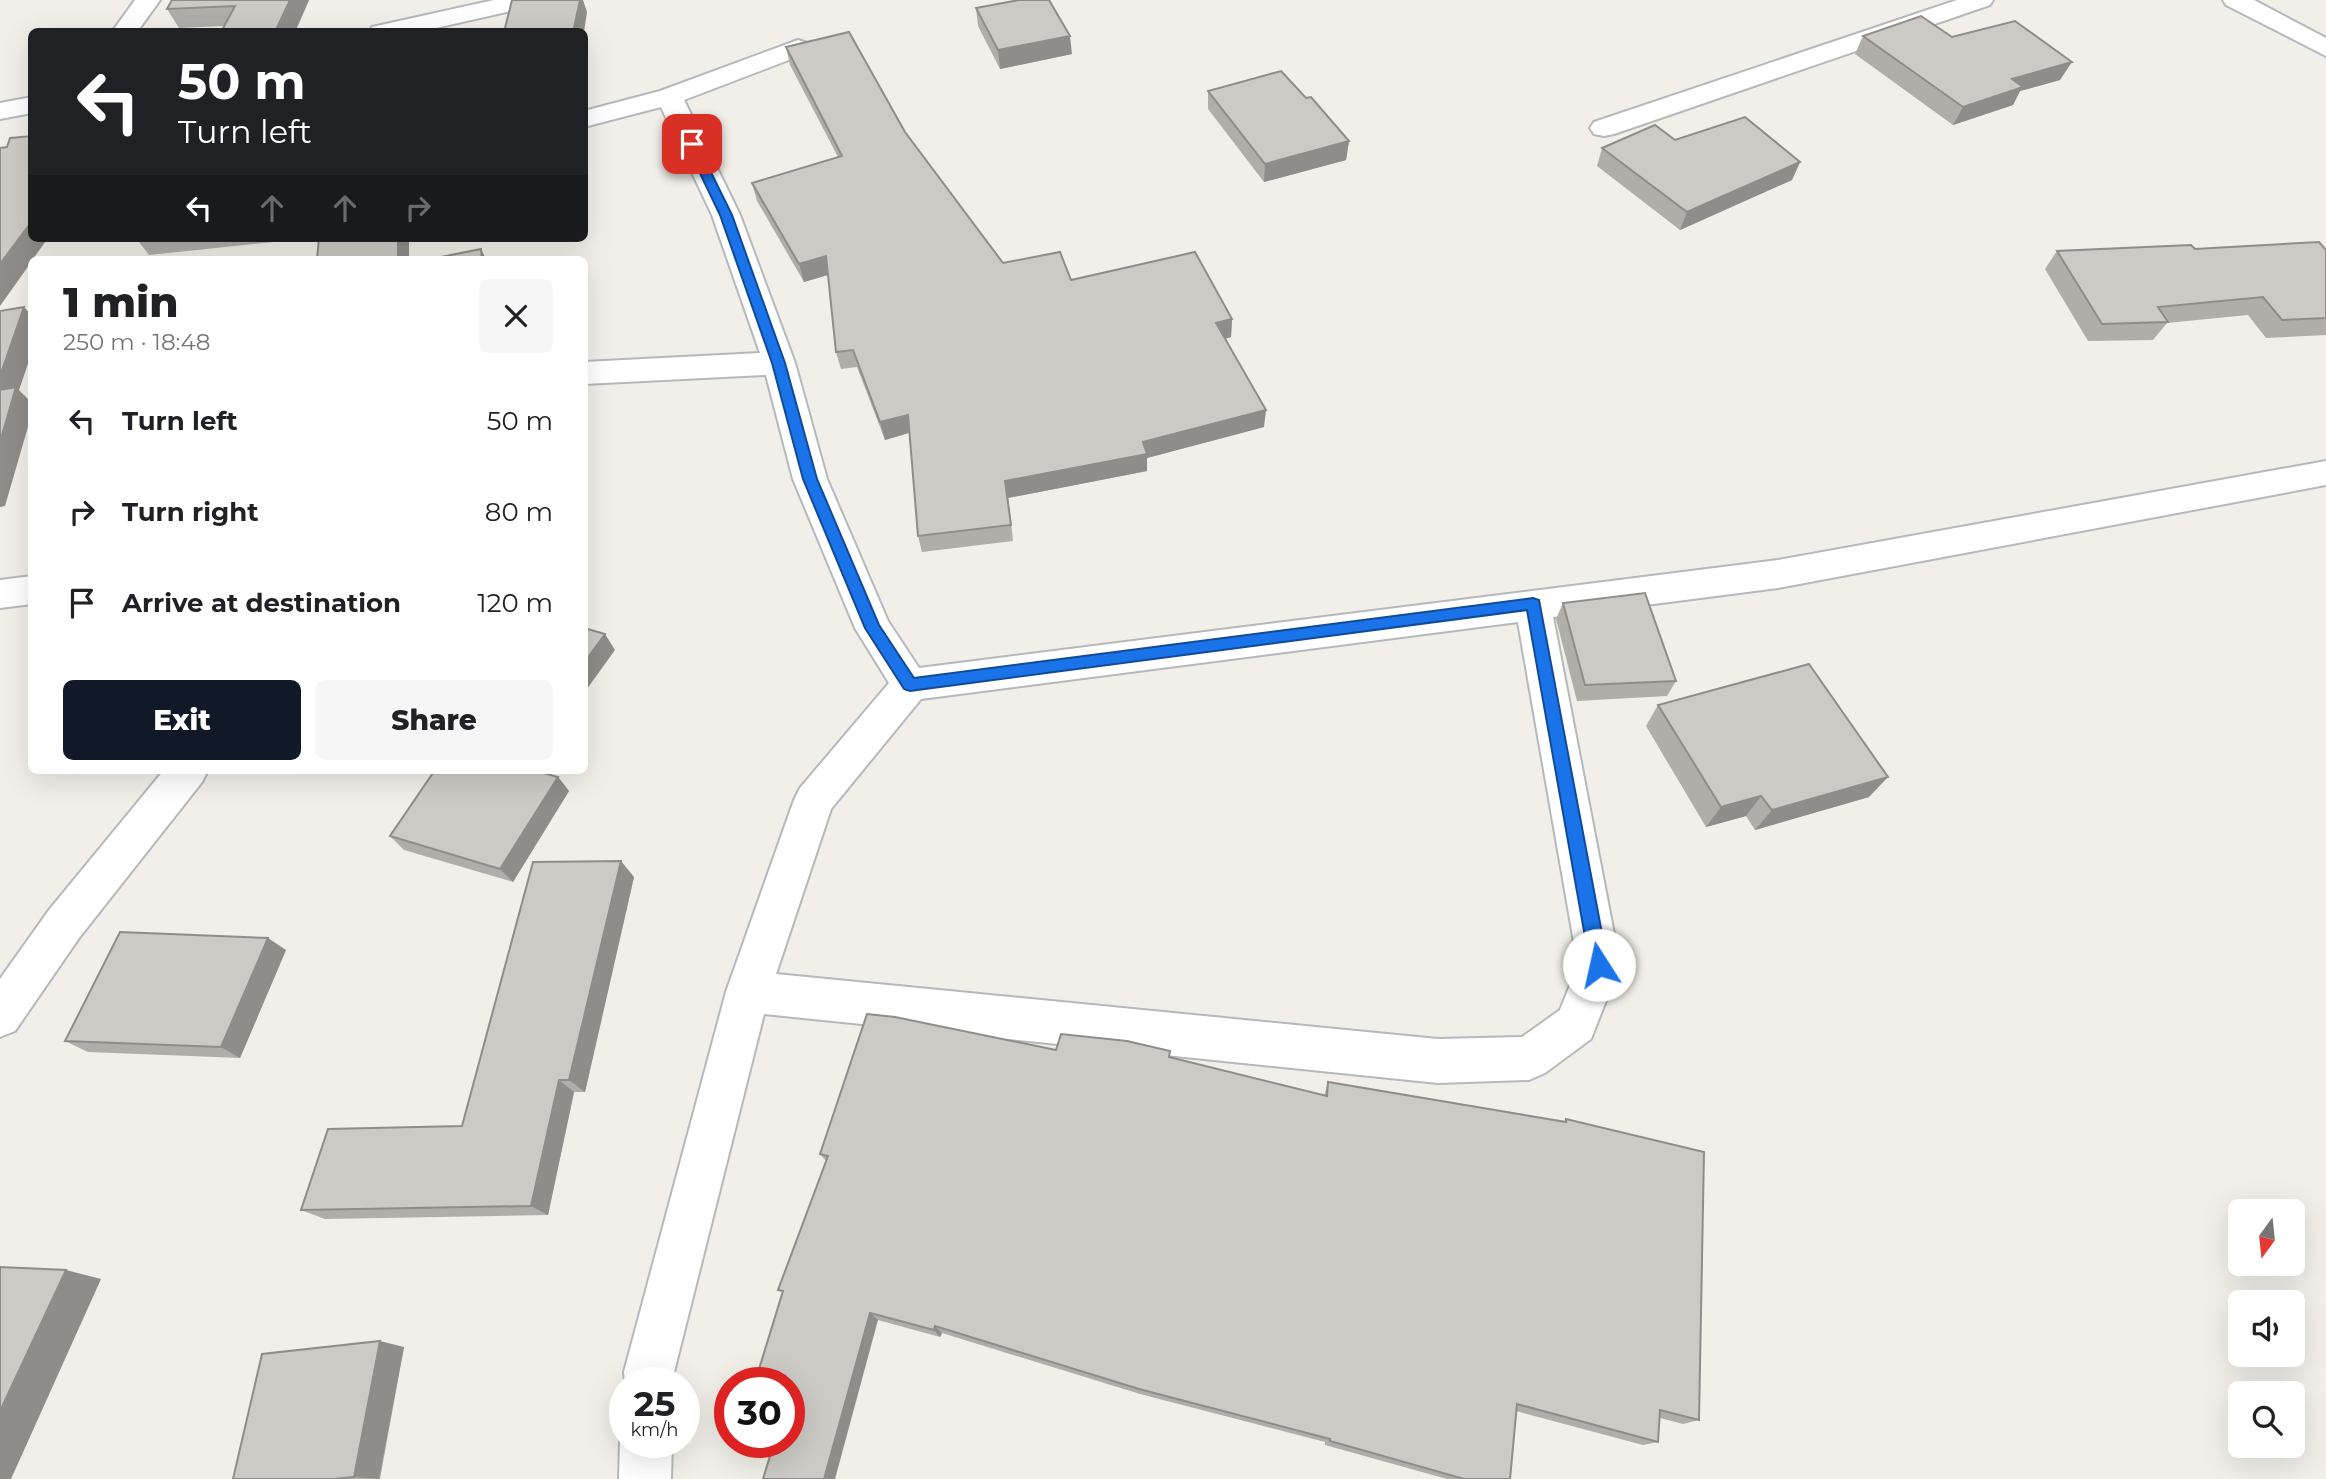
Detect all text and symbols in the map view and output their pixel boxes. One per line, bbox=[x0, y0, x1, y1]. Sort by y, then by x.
text: 50 m bbox=[178, 52, 306, 111]
icon: left bbox=[63, 56, 154, 147]
text: Turn left bbox=[178, 112, 312, 151]
pin bbox=[662, 114, 722, 174]
icon: arrive bbox=[673, 125, 711, 163]
icon: left bbox=[180, 189, 218, 227]
icon: ahead bbox=[253, 189, 291, 227]
icon: ahead bbox=[326, 189, 364, 227]
icon: right bbox=[399, 189, 437, 227]
text: 1 min bbox=[63, 276, 179, 328]
button: close bbox=[479, 279, 553, 353]
text: 250 m · 18:48 bbox=[63, 328, 211, 356]
icon: left bbox=[63, 402, 101, 440]
text: Turn left bbox=[122, 405, 238, 437]
text: 50 m bbox=[487, 405, 553, 437]
icon: right bbox=[63, 493, 101, 531]
text: Turn right bbox=[122, 496, 258, 528]
text: 80 m bbox=[485, 496, 553, 528]
icon: arrive bbox=[63, 584, 101, 622]
text: Arrive at destination bbox=[122, 587, 401, 619]
text: 120 m bbox=[477, 587, 553, 619]
button: Exit bbox=[63, 680, 301, 760]
button: Share bbox=[315, 680, 553, 760]
position arrow bbox=[1562, 928, 1636, 1002]
north arrow bbox=[2228, 1199, 2305, 1276]
map controls bbox=[2228, 1199, 2305, 1458]
button: sound bbox=[2228, 1290, 2305, 1367]
speed limit sign: 30 bbox=[714, 1367, 805, 1458]
button: search bbox=[2228, 1381, 2305, 1458]
text: 25 bbox=[634, 1382, 675, 1425]
text: km/h bbox=[630, 1419, 679, 1441]

